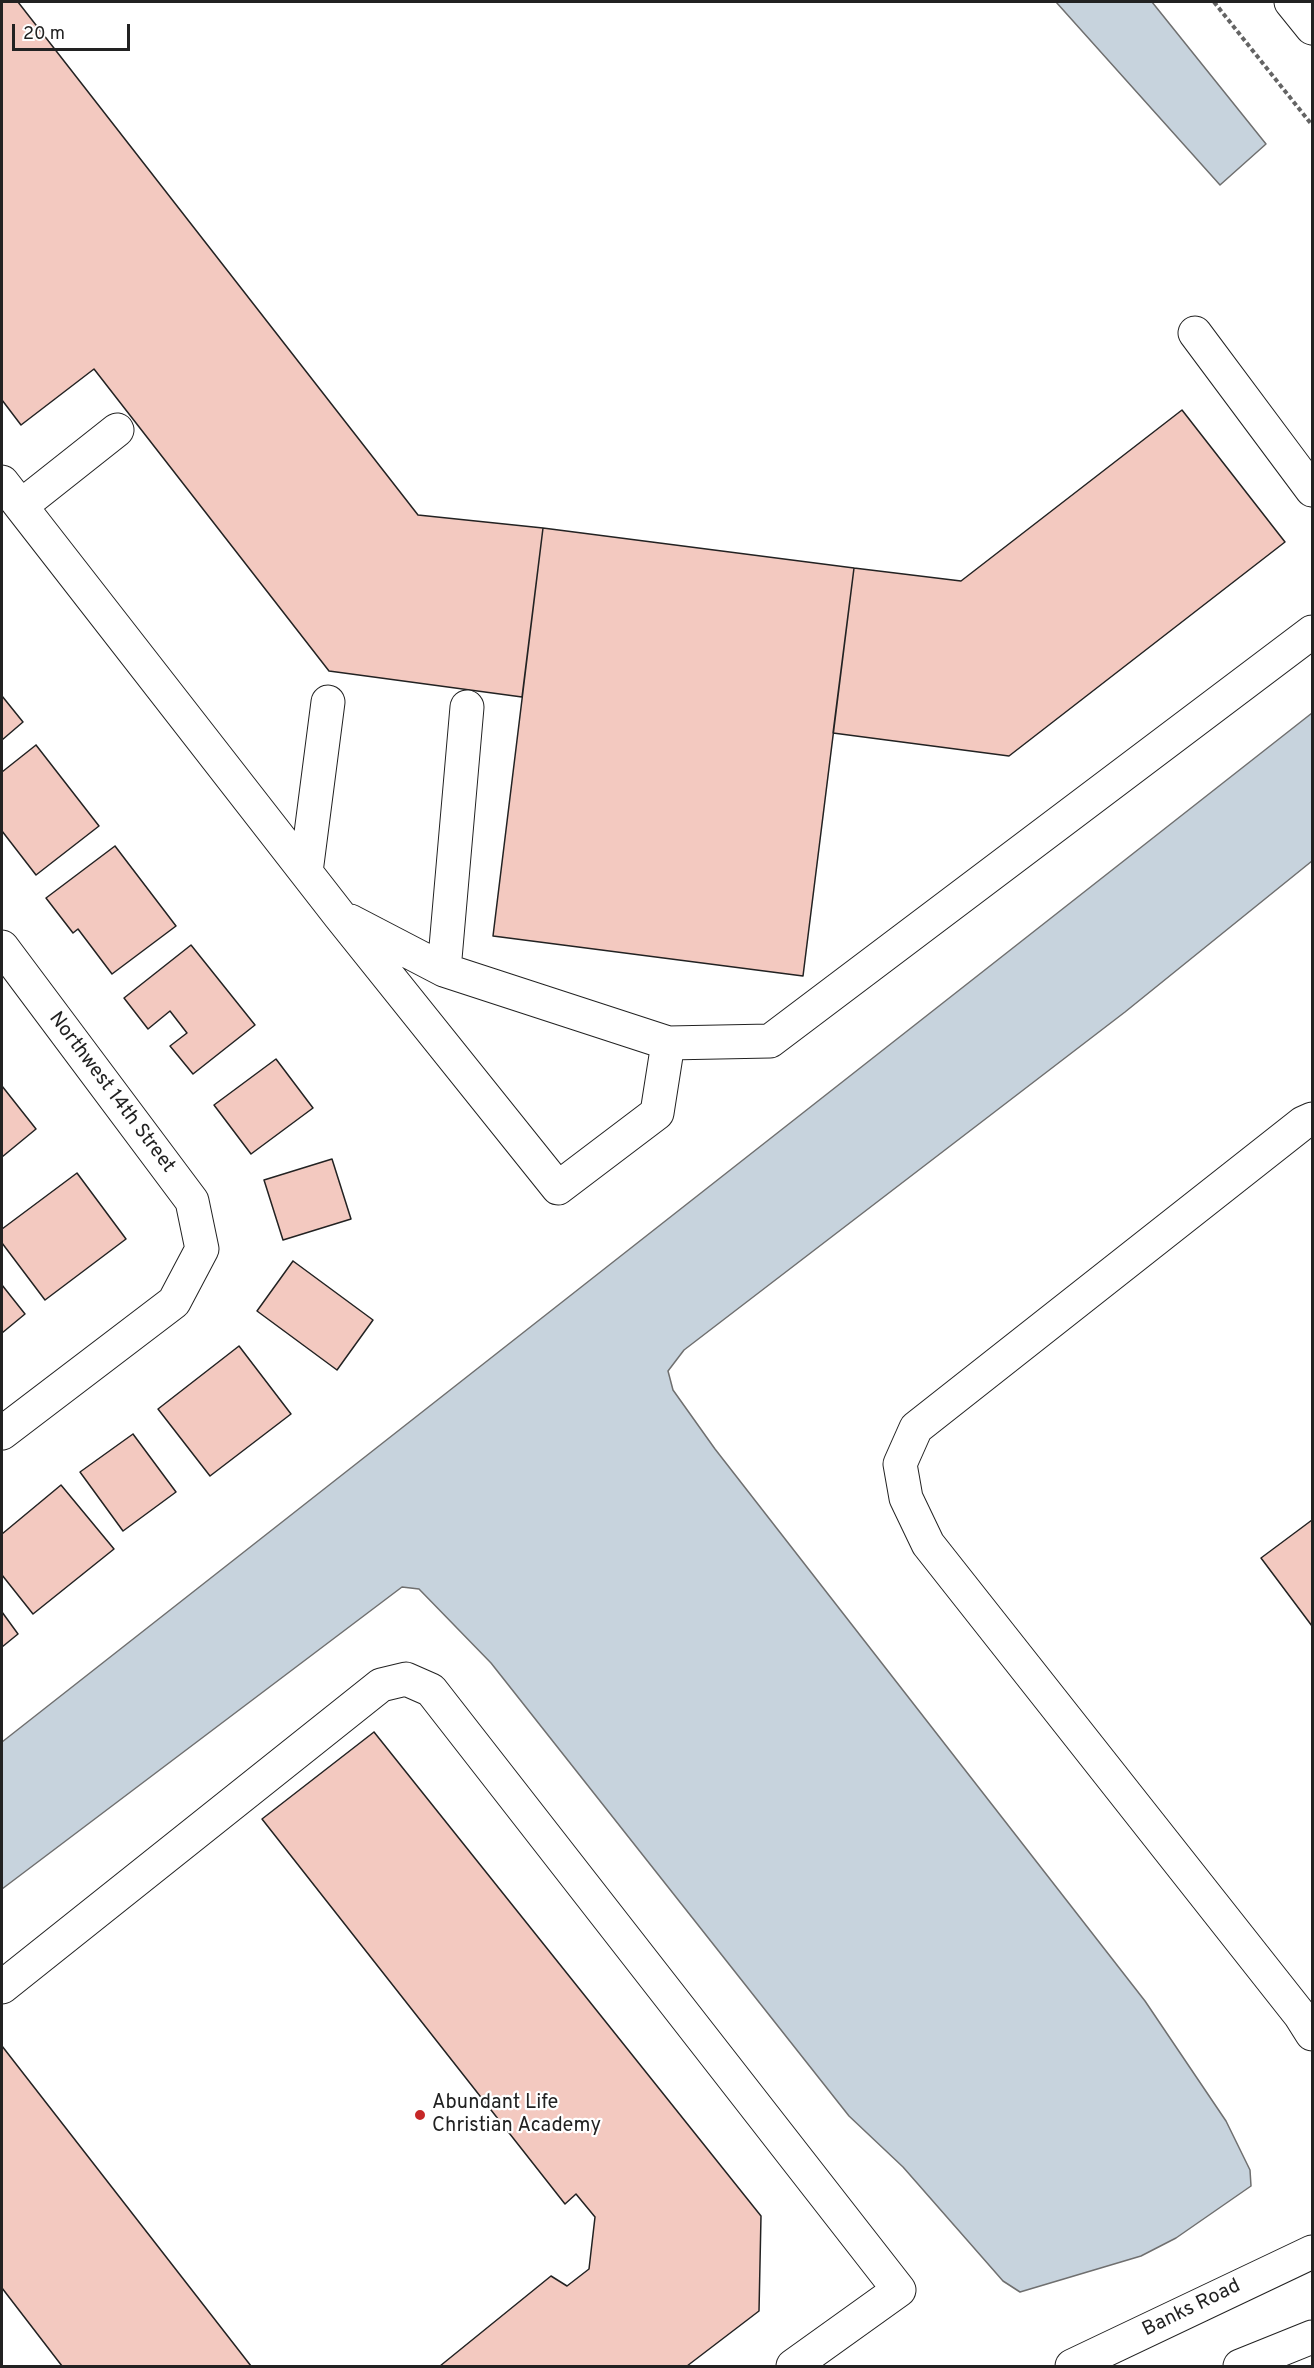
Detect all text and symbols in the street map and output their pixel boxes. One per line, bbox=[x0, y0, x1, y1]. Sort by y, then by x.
scale bar bbox=[15, 12, 134, 50]
text: 20 m bbox=[23, 23, 65, 46]
street label: Northwest 14th Street bbox=[43, 1008, 179, 1178]
place label: Abundant Life Christian Academy bbox=[432, 2092, 601, 2139]
marker: Abundant Life Christian Academy bbox=[413, 2108, 427, 2122]
street label: Banks Road bbox=[1139, 2275, 1245, 2343]

